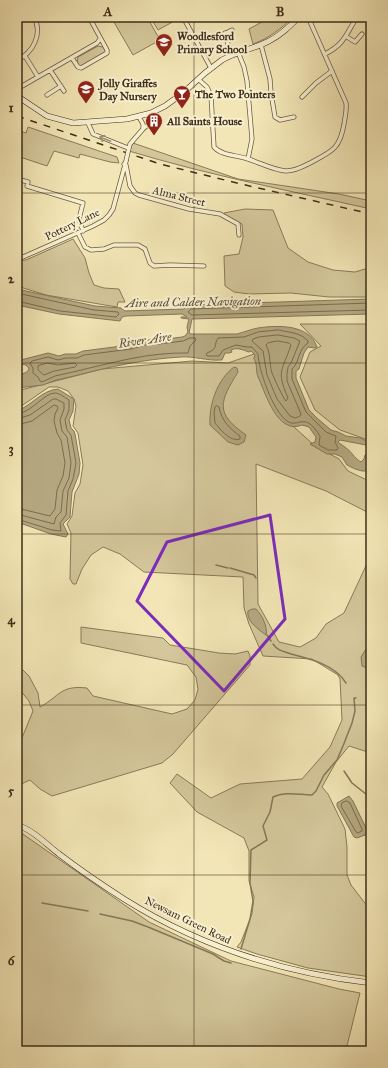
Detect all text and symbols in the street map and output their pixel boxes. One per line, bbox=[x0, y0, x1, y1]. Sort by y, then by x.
text: A bbox=[103, 4, 113, 20]
text: B bbox=[276, 4, 285, 20]
place label: Woodlesford Primary School bbox=[177, 30, 248, 57]
school or university icon: Woodlesford Primary School bbox=[154, 32, 174, 57]
place label: Jolly Giraffes Day Nursery bbox=[97, 77, 158, 104]
school or university icon: Jolly Giraffes Day Nursery bbox=[76, 79, 96, 104]
bar icon: The Two Pointers bbox=[172, 84, 192, 109]
place label: The Two Pointers bbox=[194, 88, 275, 101]
text: 1 bbox=[8, 100, 14, 116]
building icon: All Saints House bbox=[144, 111, 164, 136]
place label: All Saints House bbox=[166, 115, 243, 128]
one-way arrow bbox=[99, 134, 111, 142]
street label: Alma Street bbox=[150, 183, 207, 209]
street label: Pottery Lane bbox=[43, 205, 102, 243]
text: 2 bbox=[8, 271, 15, 287]
water label: Aire and Calder Navigation bbox=[123, 294, 262, 310]
water label: River Aire bbox=[117, 329, 173, 351]
text: 3 bbox=[8, 441, 14, 457]
text: 4 bbox=[7, 612, 15, 628]
text: 5 bbox=[8, 783, 15, 799]
street label: Newsam Green Road bbox=[143, 894, 233, 947]
text: 6 bbox=[8, 953, 16, 969]

